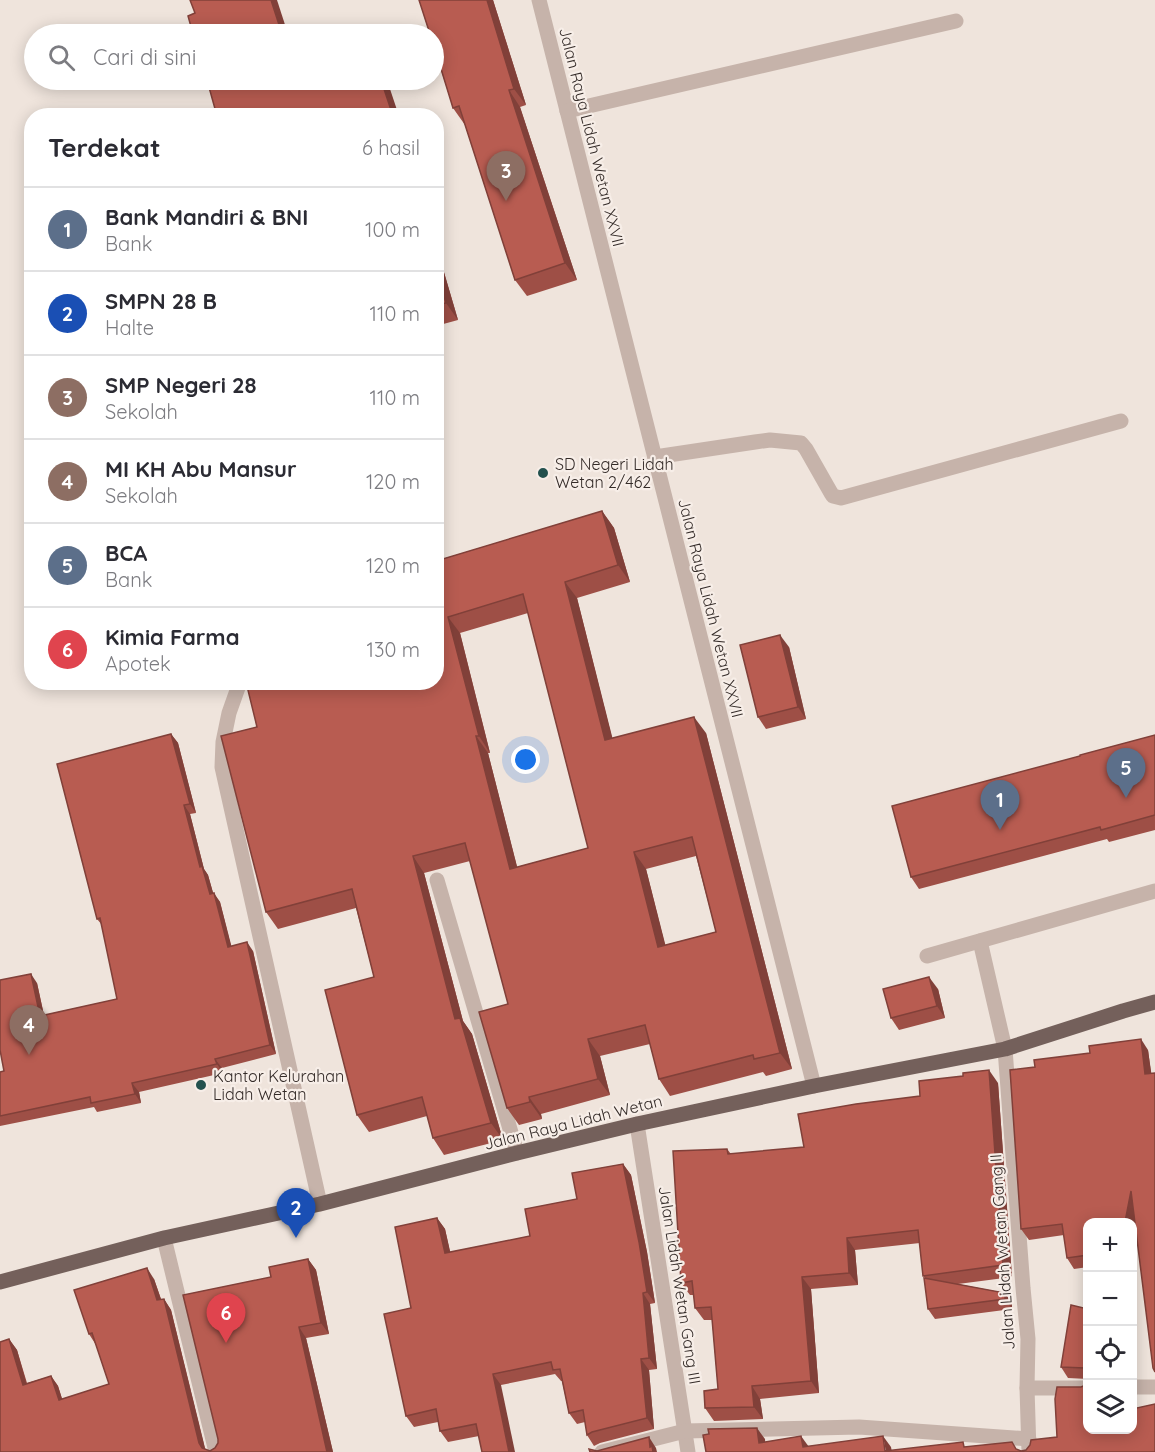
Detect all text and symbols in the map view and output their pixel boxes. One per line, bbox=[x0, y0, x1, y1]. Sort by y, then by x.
search box bbox=[24, 24, 444, 90]
street label: Jalan Raya Lidah Wetan XXVII bbox=[555, 25, 629, 249]
icon: search bbox=[45, 41, 78, 74]
text: Cari di sini bbox=[93, 43, 196, 71]
text: Terdekat bbox=[48, 131, 161, 164]
text: 6 hasil bbox=[362, 135, 420, 160]
pin: 3 bbox=[486, 152, 526, 201]
text: Bank Mandiri & BNI bbox=[105, 203, 308, 231]
text: 1 bbox=[64, 217, 71, 242]
text: 100 m bbox=[365, 217, 420, 242]
text: Bank bbox=[105, 231, 152, 256]
text: SMPN 28 B bbox=[105, 287, 217, 315]
text: 2 bbox=[62, 301, 73, 326]
text: 110 m bbox=[370, 301, 420, 326]
text: Halte bbox=[105, 315, 154, 340]
text: SMP Negeri 28 bbox=[105, 371, 257, 399]
text: 3 bbox=[62, 385, 73, 410]
text: 110 m bbox=[370, 385, 420, 410]
text: Sekolah bbox=[105, 399, 178, 424]
place label: SD Negeri Lidah Wetan 2/462 bbox=[555, 454, 674, 492]
text: MI KH Abu Mansur bbox=[105, 455, 297, 483]
marker: SD Negeri Lidah Wetan 2/462 bbox=[536, 466, 550, 480]
text: 4 bbox=[62, 469, 73, 494]
text: 120 m bbox=[366, 469, 420, 494]
text: Sekolah bbox=[105, 483, 178, 508]
street label: Jalan Raya Lidah Wetan XXVII bbox=[674, 496, 748, 720]
text: BCA bbox=[105, 539, 147, 567]
text: 5 bbox=[62, 553, 73, 578]
text: 120 m bbox=[366, 553, 420, 578]
text: Bank bbox=[105, 567, 152, 592]
text: Kimia Farma bbox=[105, 623, 239, 651]
text: 6 bbox=[62, 637, 73, 662]
text: 130 m bbox=[367, 637, 420, 662]
text: Apotek bbox=[105, 651, 171, 676]
your location bbox=[511, 745, 540, 774]
pin: 5 bbox=[1106, 748, 1146, 798]
pin: 1 bbox=[980, 780, 1020, 830]
pin: 4 bbox=[9, 1006, 48, 1055]
place label: Kantor Kelurahan Lidah Wetan bbox=[213, 1066, 344, 1104]
marker: Kantor Kelurahan Lidah Wetan bbox=[194, 1078, 208, 1092]
street label: Jalan Raya Lidah Wetan bbox=[482, 1090, 664, 1154]
street label: Jalan Lidah Wetan Gang II bbox=[985, 1153, 1019, 1351]
street label: Jalan Lidah Wetan Gang III bbox=[654, 1185, 706, 1385]
pin: 2 bbox=[276, 1188, 316, 1238]
map controls bbox=[1083, 1218, 1137, 1434]
button: + bbox=[1083, 1218, 1137, 1272]
button: − bbox=[1083, 1272, 1137, 1326]
pin: 6 bbox=[206, 1294, 246, 1343]
button: locate bbox=[1083, 1326, 1137, 1380]
button: layers bbox=[1083, 1380, 1137, 1434]

